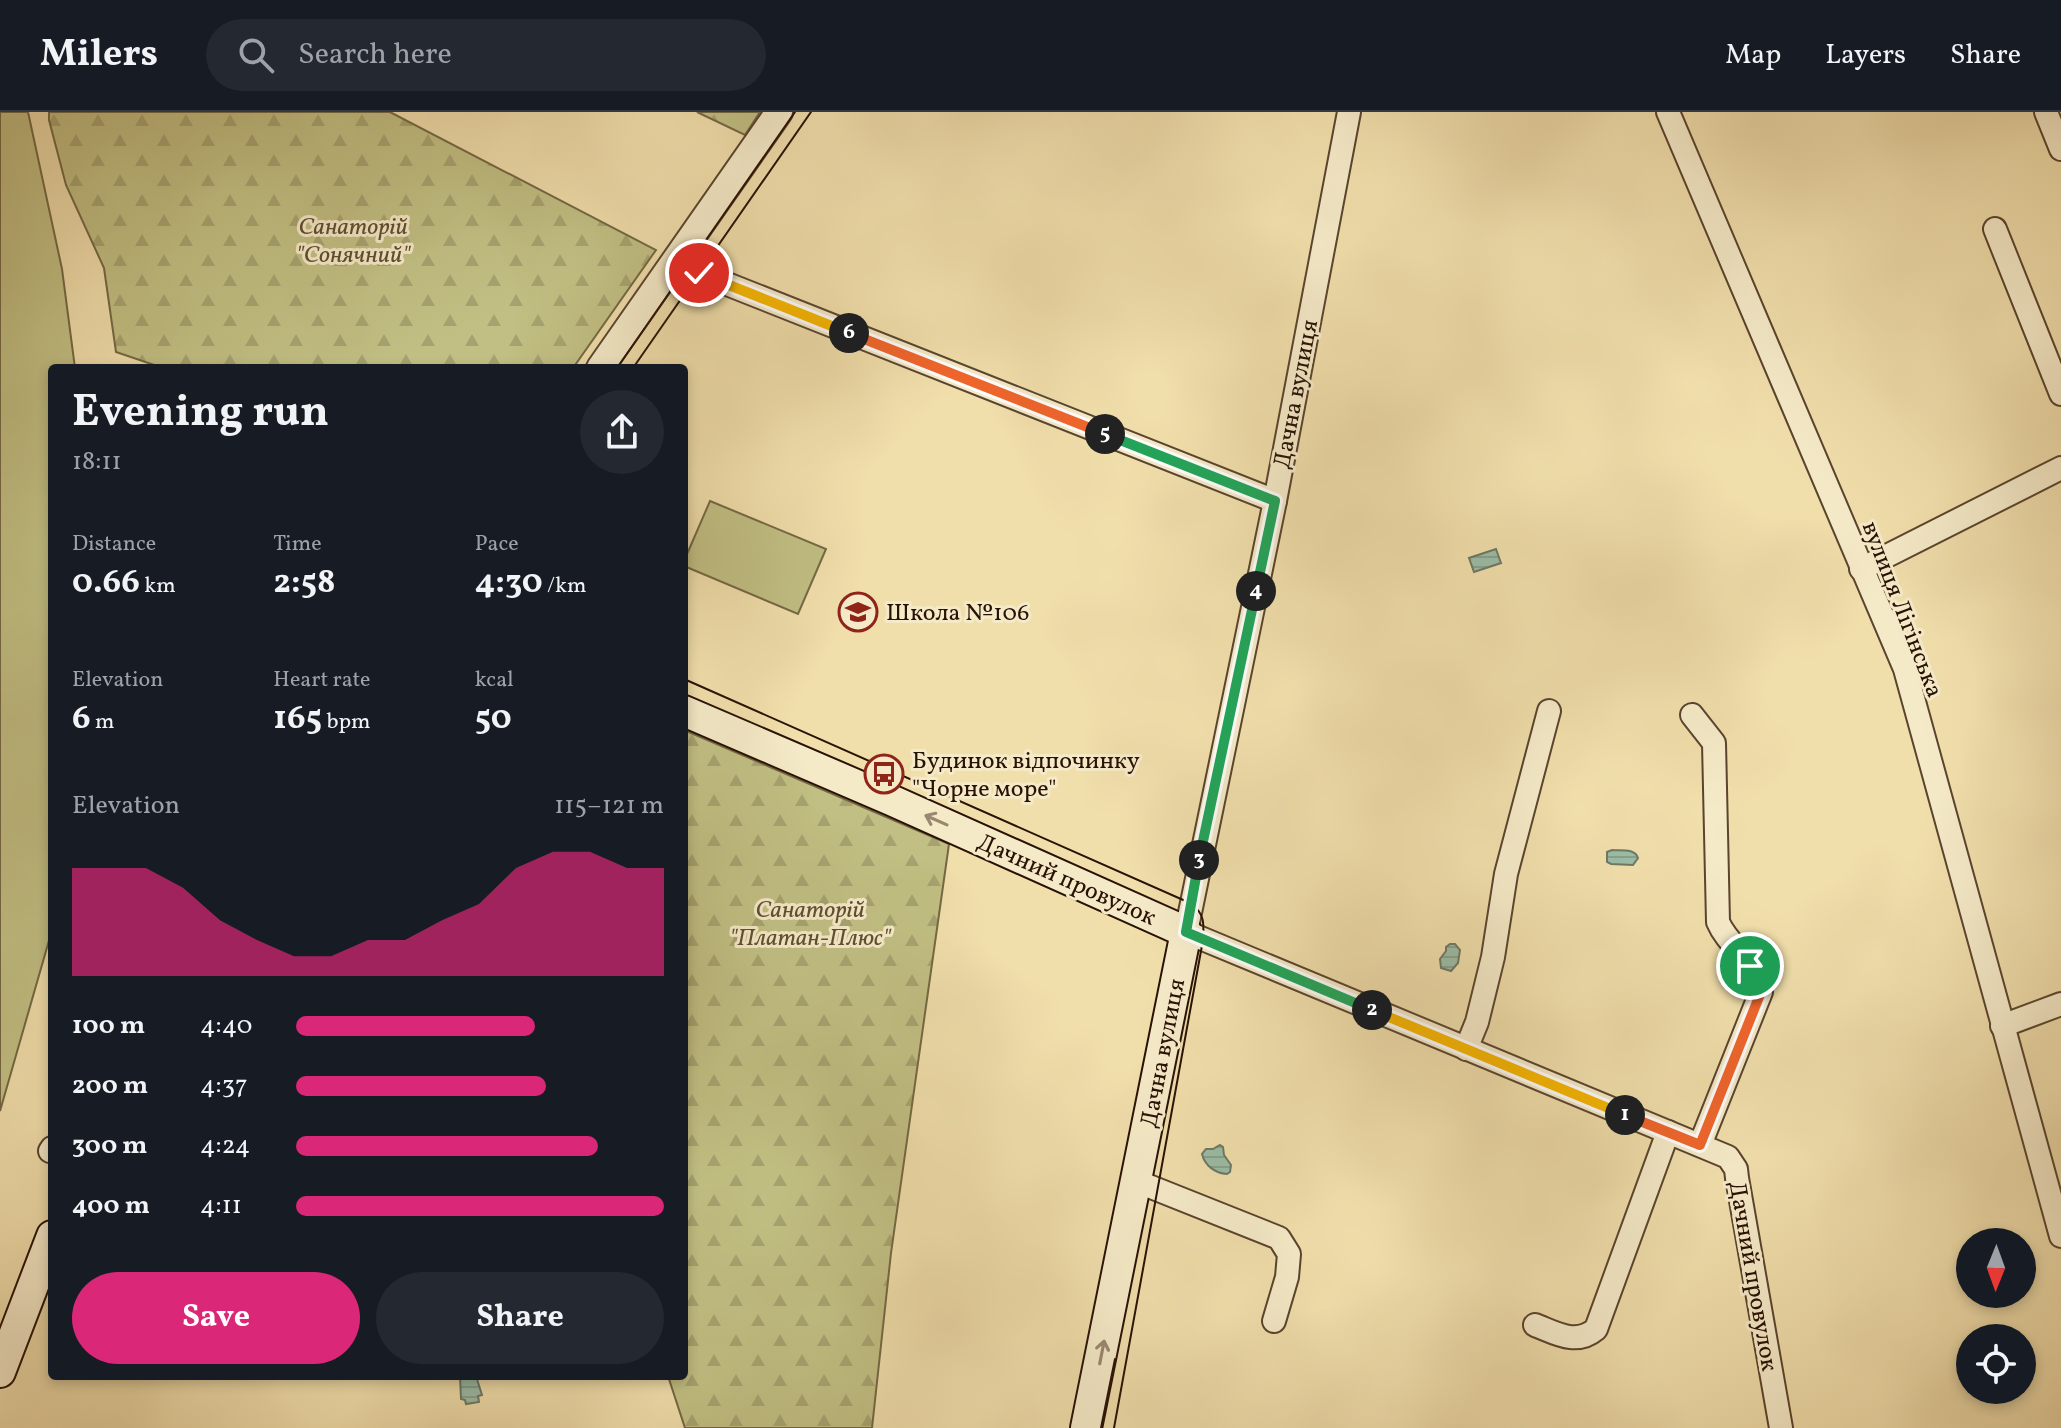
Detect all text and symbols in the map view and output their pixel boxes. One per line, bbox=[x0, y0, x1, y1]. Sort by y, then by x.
search box bbox=[206, 19, 766, 91]
text: Milers bbox=[40, 29, 158, 82]
icon: search bbox=[234, 33, 278, 77]
text: Search here bbox=[298, 34, 452, 76]
text: Map bbox=[1725, 36, 1781, 75]
text: Layers bbox=[1825, 36, 1906, 75]
text: Share bbox=[1950, 36, 2021, 75]
park label: Санаторій "Сонячний" bbox=[296, 211, 411, 273]
pin bbox=[665, 239, 733, 307]
icon: check bbox=[677, 251, 721, 295]
pin: 6 bbox=[829, 313, 869, 353]
text: 6 bbox=[843, 317, 855, 348]
street label: Дачна вулиця bbox=[1266, 317, 1328, 472]
text: Evening run bbox=[72, 383, 329, 444]
button: share bbox=[580, 390, 664, 474]
pin: 5 bbox=[1085, 414, 1125, 454]
text: 5 bbox=[1100, 418, 1110, 449]
text: 18:11 bbox=[72, 444, 122, 480]
street label: вулиця Лігінська bbox=[1852, 517, 1950, 703]
text: Distance bbox=[72, 529, 156, 560]
text: Time bbox=[273, 529, 322, 560]
text: Pace bbox=[475, 529, 519, 560]
text: 0.66 bbox=[72, 560, 140, 607]
text: 2:58 bbox=[273, 560, 336, 607]
text: 4:30 bbox=[475, 560, 543, 607]
text: km bbox=[140, 571, 176, 602]
text: /km bbox=[543, 571, 587, 602]
pin: 4 bbox=[1236, 571, 1276, 611]
text: 4 bbox=[1249, 575, 1263, 606]
school or university icon: Школа №106 bbox=[837, 591, 879, 633]
place label: Школа №106 bbox=[886, 597, 1030, 631]
text: Elevation bbox=[72, 665, 163, 696]
text: Heart rate bbox=[273, 665, 370, 696]
text: kcal bbox=[475, 665, 514, 696]
text: 6 bbox=[72, 696, 91, 743]
text: 165 bbox=[273, 696, 322, 743]
text: 50 bbox=[475, 696, 512, 743]
text: m bbox=[91, 707, 115, 738]
text: bpm bbox=[322, 707, 371, 738]
place label: Будинок відпочинку "Чорне море" bbox=[912, 745, 1140, 807]
bus stop icon: Будинок відпочинку "Чорне море" bbox=[863, 753, 905, 795]
text: Elevation bbox=[72, 788, 180, 824]
text: 115–121 m bbox=[554, 788, 664, 824]
one-way arrow bbox=[924, 812, 948, 827]
street label: Дачний провулок bbox=[971, 826, 1161, 936]
pin: 3 bbox=[1179, 840, 1219, 880]
text: 3 bbox=[1193, 844, 1205, 875]
park label: Санаторій "Платан-Плюс" bbox=[729, 894, 892, 956]
pin bbox=[1716, 932, 1784, 1000]
icon: arrive bbox=[1728, 944, 1772, 988]
street label: Дачна вулиця bbox=[1133, 976, 1195, 1131]
pin: 2 bbox=[1352, 990, 1392, 1030]
text: 2 bbox=[1366, 994, 1378, 1025]
text: 100 m bbox=[72, 1008, 145, 1044]
text: 4:40 bbox=[200, 1008, 252, 1044]
text: 200 m bbox=[72, 1068, 148, 1104]
text: 4:37 bbox=[200, 1068, 248, 1104]
pin: 1 bbox=[1605, 1095, 1645, 1135]
text: 1 bbox=[1621, 1099, 1629, 1130]
text: 300 m bbox=[72, 1128, 148, 1164]
text: 4:24 bbox=[200, 1128, 250, 1164]
street label: Дачний провулок bbox=[1719, 1179, 1786, 1374]
text: 400 m bbox=[72, 1188, 150, 1224]
text: 4:11 bbox=[200, 1188, 242, 1224]
north arrow bbox=[1956, 1228, 2036, 1308]
map controls bbox=[1956, 1228, 2036, 1404]
button: Save bbox=[72, 1272, 360, 1364]
button: Share bbox=[376, 1272, 664, 1364]
button: locate bbox=[1956, 1324, 2036, 1404]
one-way arrow bbox=[1095, 1339, 1110, 1365]

